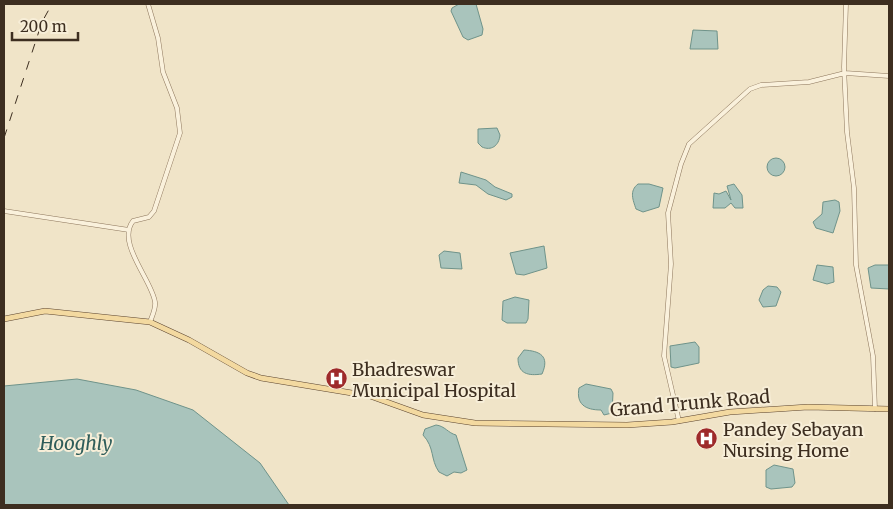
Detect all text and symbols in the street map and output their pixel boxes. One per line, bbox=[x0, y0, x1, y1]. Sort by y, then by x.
scale bar bbox=[12, 10, 79, 42]
text: 200 m bbox=[20, 17, 67, 36]
place label: Bhadreswar Municipal Hospital bbox=[352, 358, 517, 402]
hospital icon: Bhadreswar Municipal Hospital bbox=[324, 367, 348, 391]
street label: Grand Trunk Road bbox=[609, 385, 771, 421]
place label: Pandey Sebayan Nursing Home bbox=[723, 418, 864, 462]
hospital icon: Pandey Sebayan Nursing Home bbox=[695, 427, 719, 451]
water label: Hooghly bbox=[38, 431, 113, 455]

